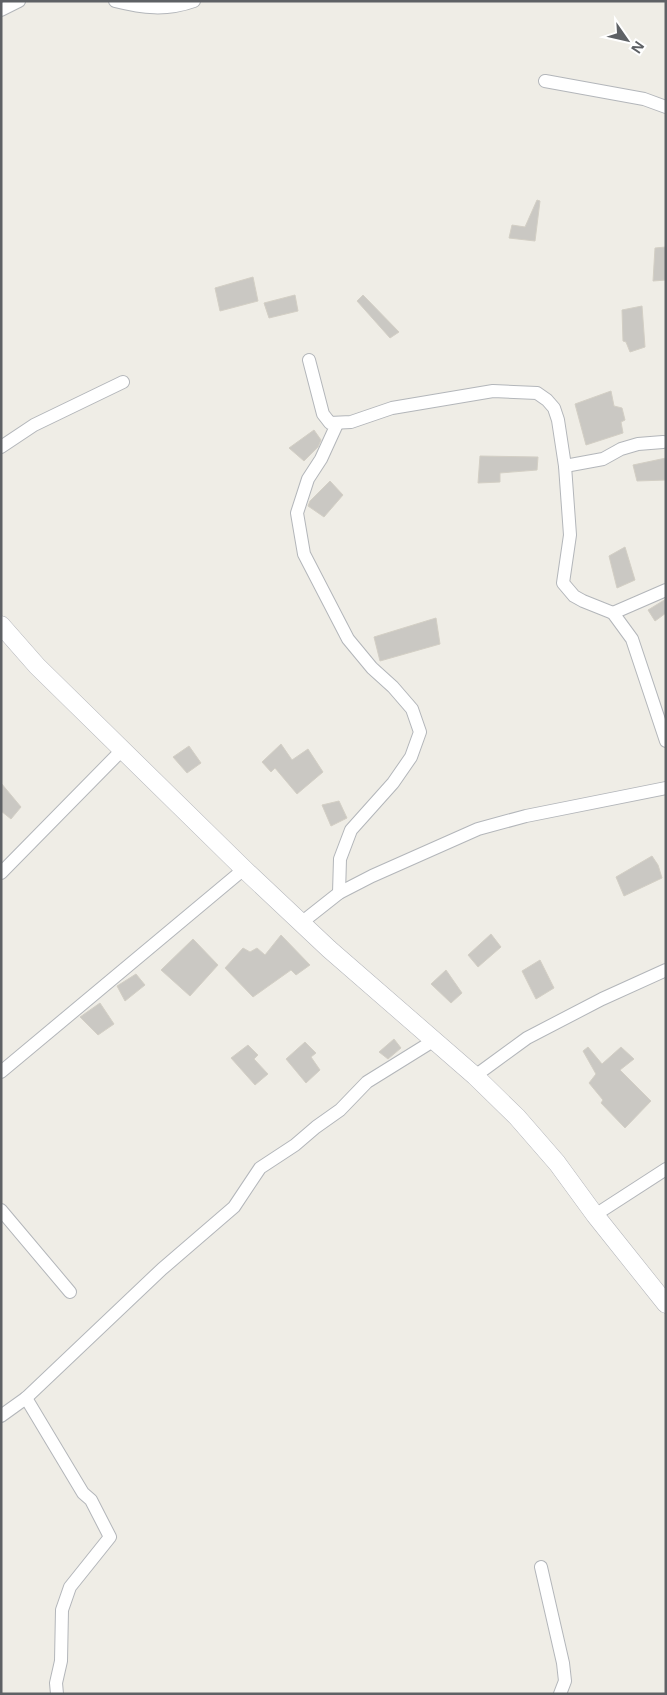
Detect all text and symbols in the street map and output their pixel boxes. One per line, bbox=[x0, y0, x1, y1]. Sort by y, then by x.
north arrow bbox=[602, 15, 652, 65]
text: N bbox=[627, 38, 649, 58]

